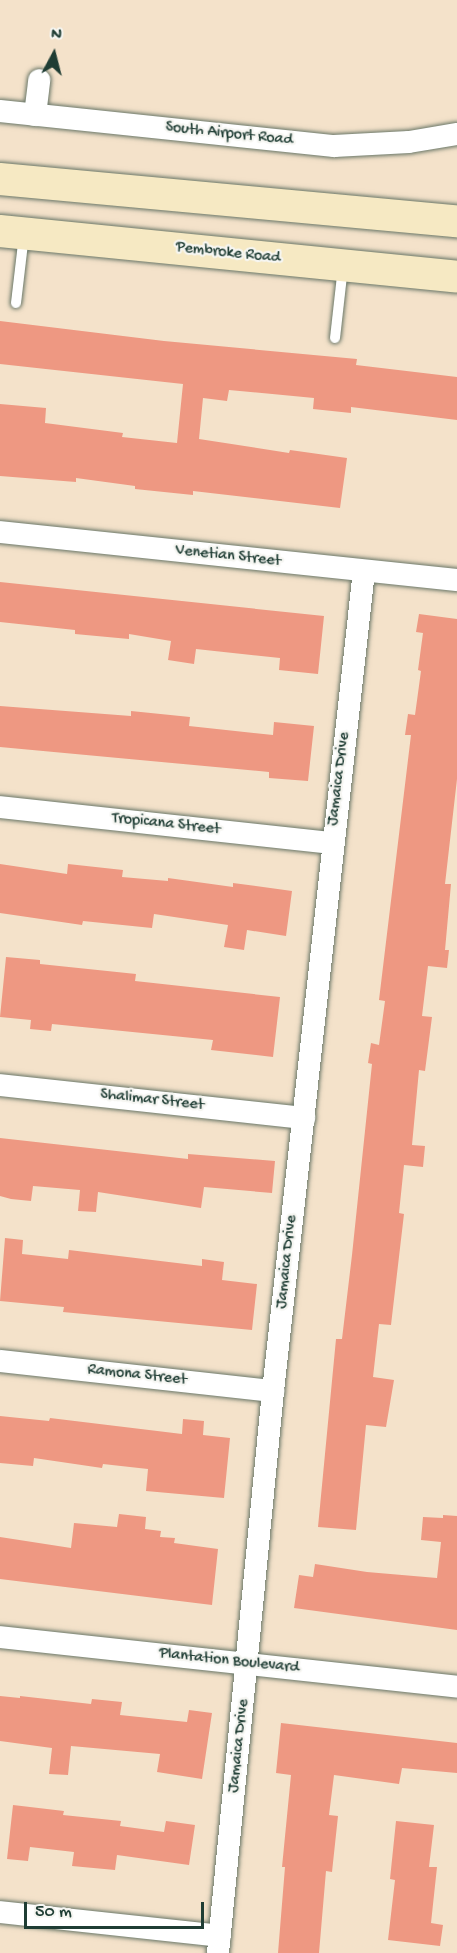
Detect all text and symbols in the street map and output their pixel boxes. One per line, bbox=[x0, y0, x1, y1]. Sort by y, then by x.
north arrow bbox=[24, 24, 84, 84]
text: N bbox=[50, 26, 63, 46]
street label: South Airport Road bbox=[164, 119, 294, 151]
street label: Pembroke Road bbox=[175, 239, 281, 269]
street label: Venetian Street bbox=[174, 542, 282, 572]
street label: Jamaica Drive bbox=[325, 731, 355, 827]
street label: Tropicana Street bbox=[111, 810, 221, 840]
street label: Shalimar Street bbox=[99, 1086, 205, 1116]
street label: Jamaica Drive bbox=[274, 1214, 302, 1310]
street label: Ramona Street bbox=[86, 1361, 188, 1391]
street label: Plantation Boulevard bbox=[158, 1645, 300, 1679]
street label: Jamaica Drive bbox=[226, 1698, 254, 1794]
scale bar bbox=[27, 1890, 207, 1928]
text: 50 m bbox=[35, 1902, 72, 1923]

